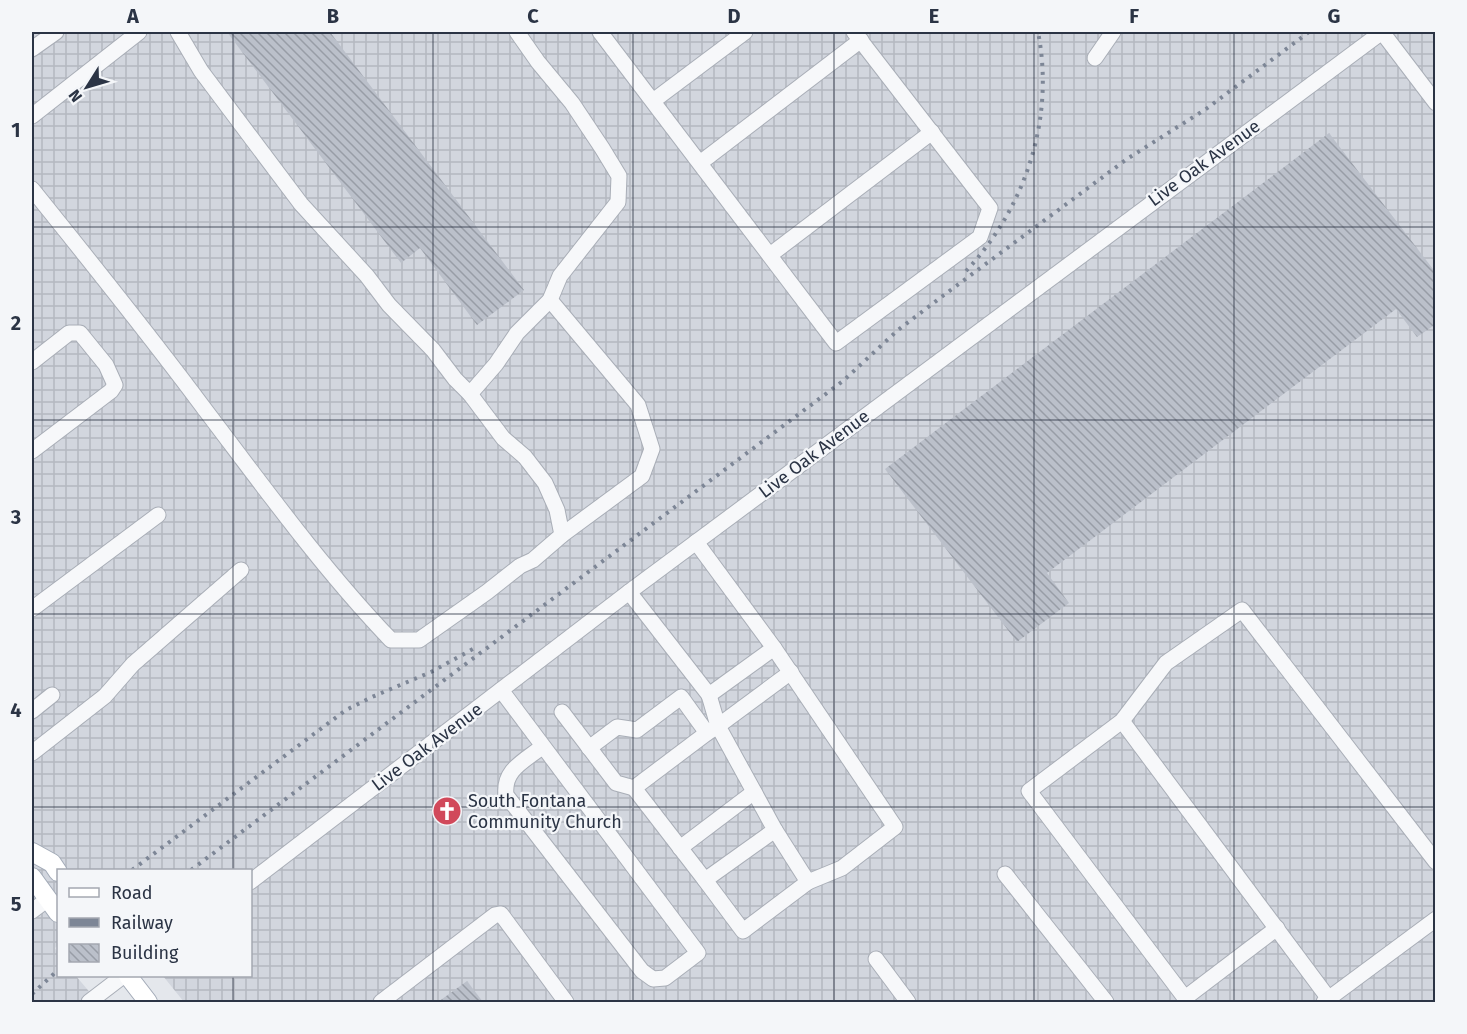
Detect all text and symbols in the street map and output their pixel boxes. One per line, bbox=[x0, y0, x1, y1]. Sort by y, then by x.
text: A bbox=[126, 4, 140, 28]
text: B bbox=[327, 4, 339, 28]
text: C bbox=[527, 4, 539, 28]
text: D bbox=[727, 4, 741, 28]
text: E bbox=[929, 4, 939, 28]
text: F bbox=[1129, 4, 1139, 28]
text: G bbox=[1328, 4, 1340, 28]
north arrow bbox=[57, 57, 117, 117]
text: N bbox=[65, 86, 86, 106]
street label: Live Oak Avenue bbox=[1144, 115, 1264, 211]
text: 1 bbox=[11, 118, 21, 142]
text: 2 bbox=[11, 311, 21, 335]
street label: Live Oak Avenue bbox=[754, 405, 874, 503]
text: 3 bbox=[10, 505, 21, 529]
text: 4 bbox=[10, 698, 22, 722]
street label: Live Oak Avenue bbox=[367, 698, 487, 796]
place label: South Fontana Community Church bbox=[468, 790, 622, 833]
church icon: South Fontana Community Church bbox=[431, 795, 463, 827]
legend bbox=[57, 869, 252, 977]
text: Road bbox=[111, 882, 153, 904]
text: 5 bbox=[11, 892, 22, 916]
text: Railway bbox=[111, 912, 173, 934]
text: Building bbox=[111, 942, 179, 964]

